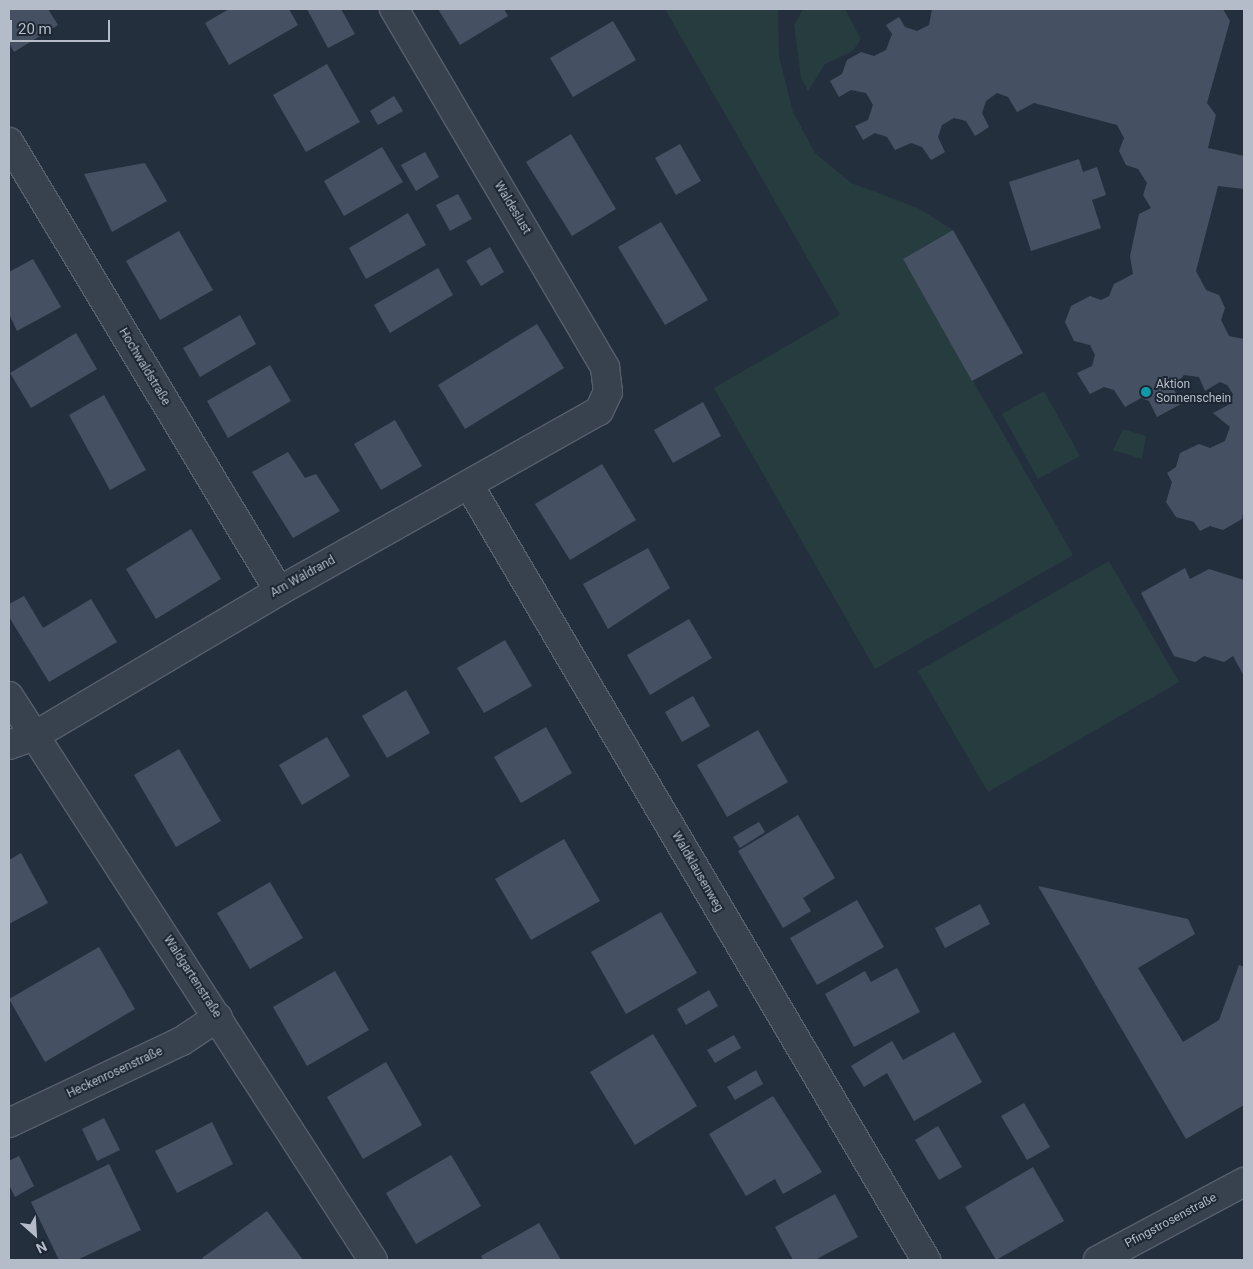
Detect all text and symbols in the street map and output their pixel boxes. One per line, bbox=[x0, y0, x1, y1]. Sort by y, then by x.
scale bar bbox=[12, 10, 112, 42]
text: 20 m bbox=[18, 20, 52, 38]
street label: Waldeslust bbox=[491, 179, 533, 237]
street label: Hochwaldstraße bbox=[115, 326, 173, 408]
place label: Aktion Sonnenschein bbox=[1156, 378, 1231, 406]
marker: Aktion Sonnenschein bbox=[1140, 386, 1152, 398]
street label: Am Waldrand bbox=[268, 553, 338, 601]
street label: Waldklausenweg bbox=[668, 829, 726, 915]
street label: Waldgartenstraße bbox=[160, 933, 224, 1021]
street label: Heckenrosenstraße bbox=[65, 1044, 165, 1102]
street label: Pfingstrosenstraße bbox=[1123, 1191, 1219, 1251]
north arrow bbox=[10, 1209, 60, 1259]
text: N bbox=[34, 1238, 50, 1257]

